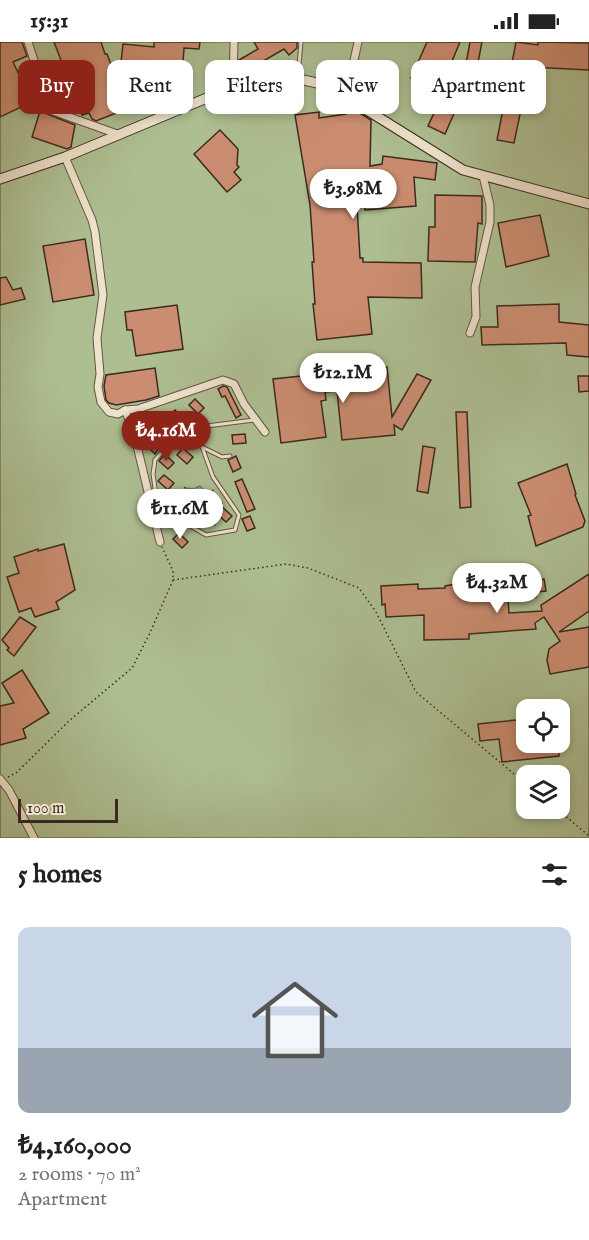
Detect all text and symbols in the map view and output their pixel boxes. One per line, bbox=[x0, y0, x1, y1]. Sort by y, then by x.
text: 15:31 bbox=[30, 7, 68, 35]
chip: Buy bbox=[18, 60, 95, 114]
chip: Rent bbox=[107, 60, 193, 114]
chip: Filters bbox=[205, 60, 304, 114]
chip: New bbox=[316, 60, 399, 114]
chip: Apartment bbox=[411, 60, 546, 114]
pin: ₺3.98M bbox=[304, 169, 402, 220]
text: ₺3.98M bbox=[324, 176, 382, 201]
pin: ₺12.1M bbox=[294, 353, 392, 404]
text: ₺12.1M bbox=[314, 360, 372, 385]
pin: ₺4.16M bbox=[117, 411, 215, 462]
text: ₺4.16M bbox=[136, 418, 196, 443]
pin: ₺11.6M bbox=[131, 489, 229, 540]
text: ₺11.6M bbox=[151, 496, 209, 521]
pin: ₺4.32M bbox=[448, 563, 546, 614]
text: ₺4.32M bbox=[466, 570, 528, 595]
map controls bbox=[516, 699, 570, 819]
button: locate bbox=[516, 699, 570, 753]
button: layers bbox=[516, 765, 570, 819]
scale bar bbox=[18, 796, 118, 824]
text: 100 m bbox=[27, 799, 64, 819]
text: 5 homes bbox=[18, 858, 102, 891]
icon: filters bbox=[538, 858, 571, 891]
icon: home bbox=[241, 966, 349, 1074]
text: ₺4,160,000 bbox=[18, 1129, 132, 1162]
text: 2 rooms · 70 m² bbox=[18, 1162, 141, 1187]
text: Apartment bbox=[18, 1187, 107, 1212]

